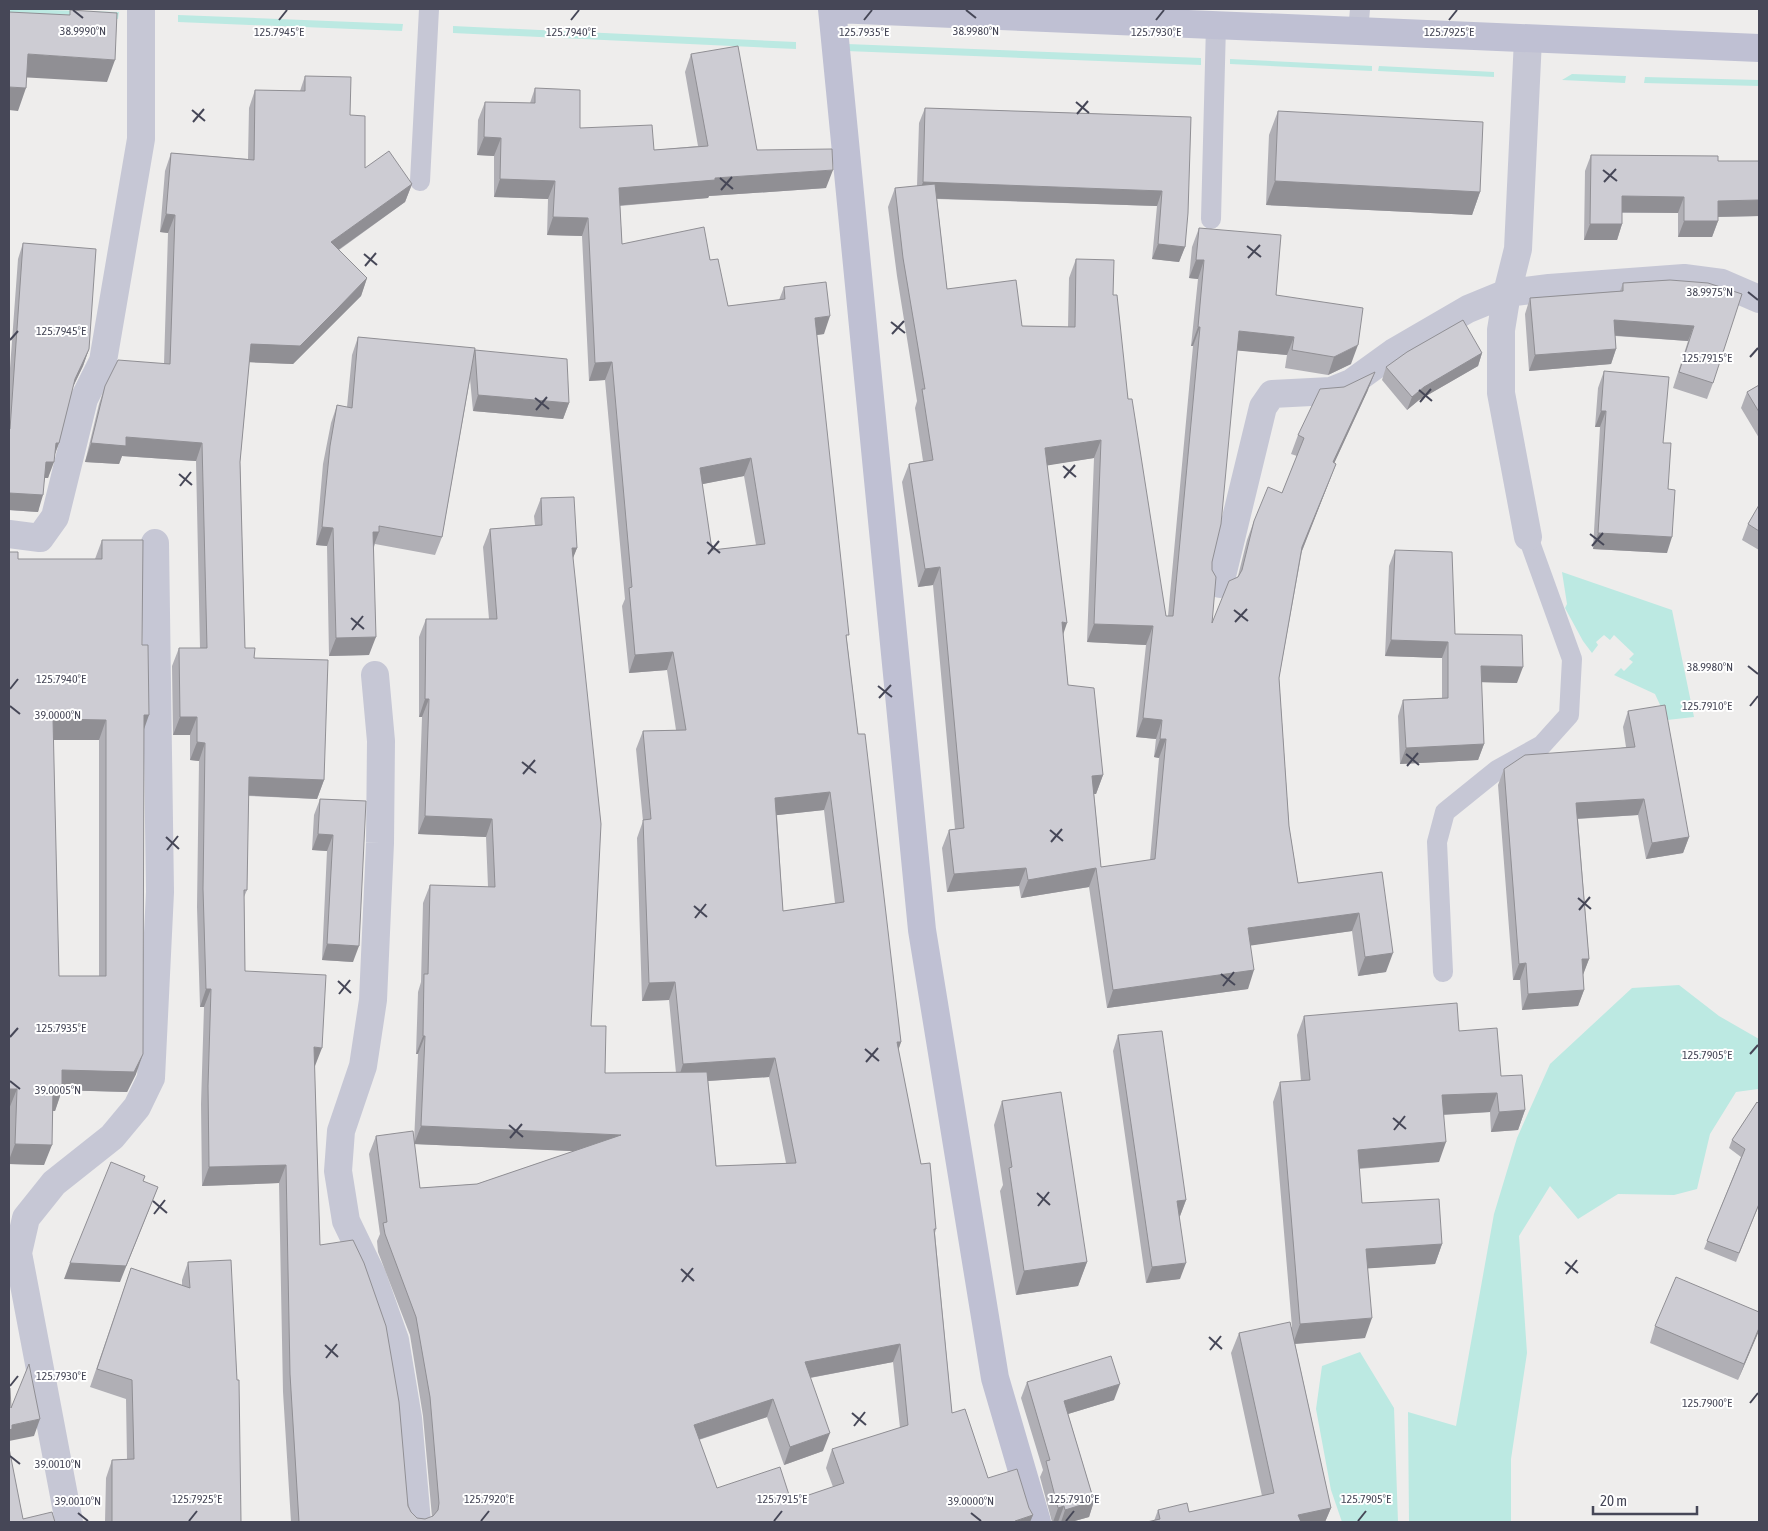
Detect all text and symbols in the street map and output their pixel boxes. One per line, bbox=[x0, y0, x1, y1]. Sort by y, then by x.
text: 38.9990°N bbox=[60, 24, 106, 38]
text: 38.9980°N bbox=[953, 24, 999, 38]
text: 125.7945°E bbox=[254, 25, 304, 39]
text: 125.7940°E bbox=[546, 25, 596, 39]
text: 125.7935°E bbox=[839, 25, 889, 39]
text: 125.7930°E bbox=[1131, 25, 1181, 39]
text: 125.7925°E bbox=[1424, 25, 1474, 39]
text: 38.9975°N bbox=[1687, 285, 1733, 299]
text: 125.7945°E bbox=[36, 324, 86, 338]
text: 125.7915°E bbox=[1682, 351, 1732, 365]
text: 38.9980°N bbox=[1687, 660, 1733, 674]
text: 125.7940°E bbox=[36, 672, 86, 686]
text: 125.7910°E bbox=[1682, 699, 1732, 713]
text: 39.0000°N bbox=[35, 708, 81, 722]
text: 125.7935°E bbox=[36, 1021, 86, 1035]
text: 125.7905°E bbox=[1682, 1048, 1732, 1062]
text: 39.0005°N bbox=[35, 1083, 81, 1097]
text: 125.7930°E bbox=[36, 1369, 86, 1383]
text: 125.7900°E bbox=[1682, 1396, 1732, 1410]
text: 39.0010°N bbox=[35, 1457, 81, 1471]
scale bar bbox=[1593, 1484, 1697, 1516]
text: 125.7925°E bbox=[172, 1492, 222, 1506]
text: 125.7920°E bbox=[464, 1492, 514, 1506]
text: 125.7915°E bbox=[757, 1492, 807, 1506]
text: 125.7910°E bbox=[1049, 1492, 1099, 1506]
text: 125.7905°E bbox=[1341, 1492, 1391, 1506]
text: 20 m bbox=[1600, 1492, 1627, 1509]
text: 39.0010°N bbox=[55, 1494, 101, 1508]
text: 39.0000°N bbox=[948, 1494, 994, 1508]

